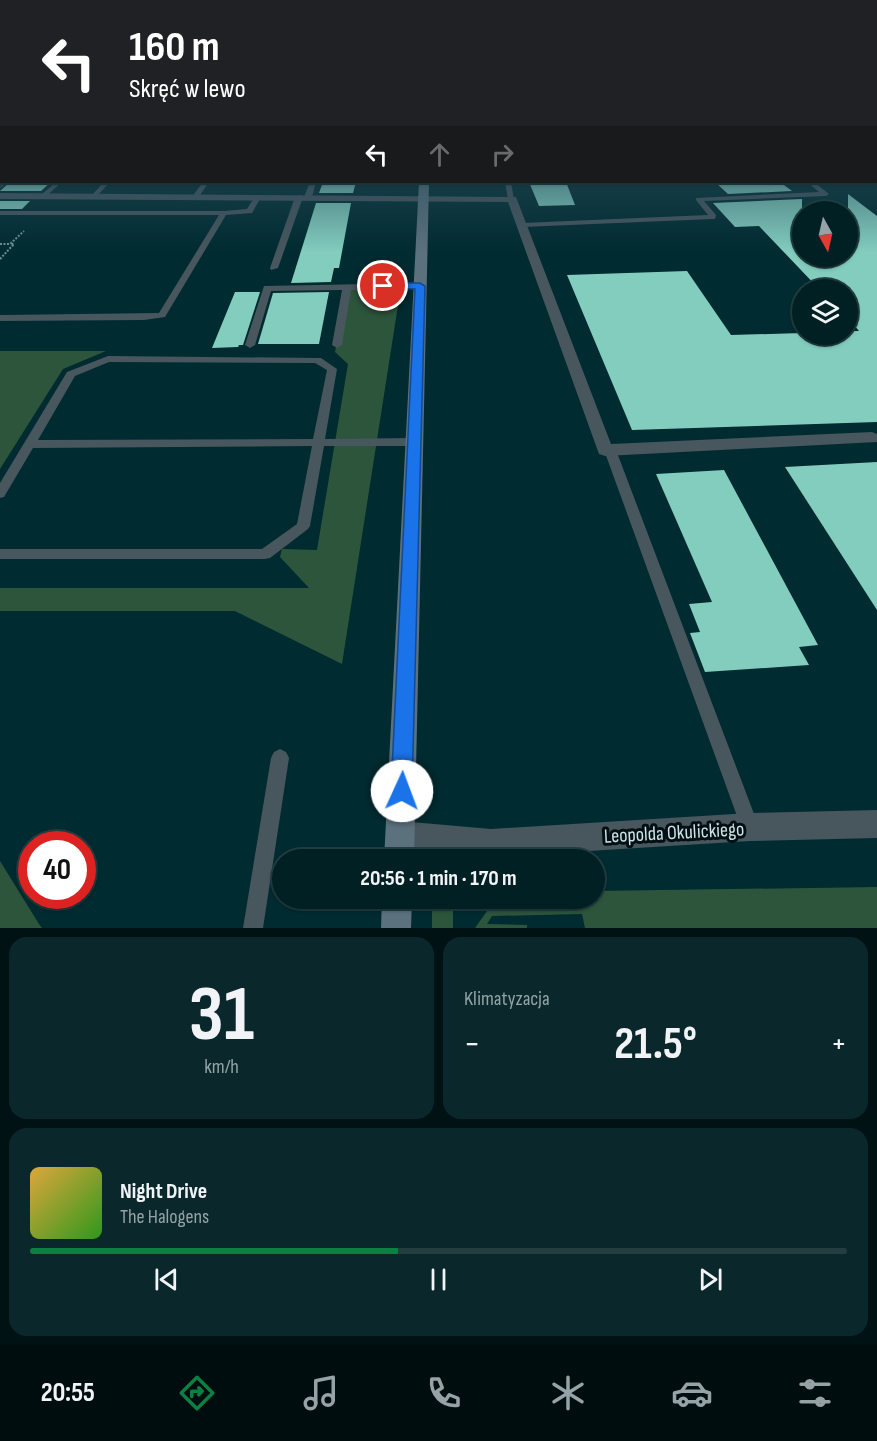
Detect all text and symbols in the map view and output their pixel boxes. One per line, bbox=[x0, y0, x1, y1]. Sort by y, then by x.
text: 160 m bbox=[129, 22, 220, 73]
icon: left bbox=[30, 24, 108, 102]
text: Skręć w lewo bbox=[129, 73, 246, 105]
icon: left bbox=[360, 138, 393, 171]
icon: ahead bbox=[423, 138, 456, 171]
icon: right bbox=[486, 138, 519, 171]
north arrow bbox=[792, 201, 858, 267]
map controls bbox=[792, 201, 858, 345]
pin bbox=[357, 260, 408, 311]
icon: arrive bbox=[366, 269, 399, 302]
button: layers bbox=[792, 279, 858, 345]
position arrow bbox=[370, 759, 434, 823]
street label: Leopolda Okulickiego bbox=[603, 817, 745, 849]
speed limit sign: 40 bbox=[18, 831, 96, 909]
text: 20:56 · 1 min · 170 m bbox=[360, 865, 517, 892]
text: 31 bbox=[189, 969, 254, 1062]
text: Klimatyzacja bbox=[464, 987, 550, 1011]
text: 21.5° bbox=[614, 1017, 697, 1072]
text: − bbox=[464, 1024, 480, 1064]
text: + bbox=[831, 1024, 847, 1064]
text: km/h bbox=[204, 1055, 239, 1079]
text: Night Drive bbox=[120, 1178, 207, 1205]
text: The Halogens bbox=[120, 1205, 209, 1229]
icon: previous bbox=[150, 1263, 183, 1296]
icon: pause bbox=[422, 1263, 455, 1296]
icon: next bbox=[694, 1263, 727, 1296]
icon: directions bbox=[176, 1372, 218, 1414]
icon: music bbox=[300, 1372, 342, 1414]
icon: phone bbox=[423, 1372, 465, 1414]
icon: climate bbox=[547, 1372, 589, 1414]
icon: car bbox=[671, 1372, 713, 1414]
icon: filters bbox=[794, 1372, 836, 1414]
text: 20:55 bbox=[41, 1377, 95, 1409]

